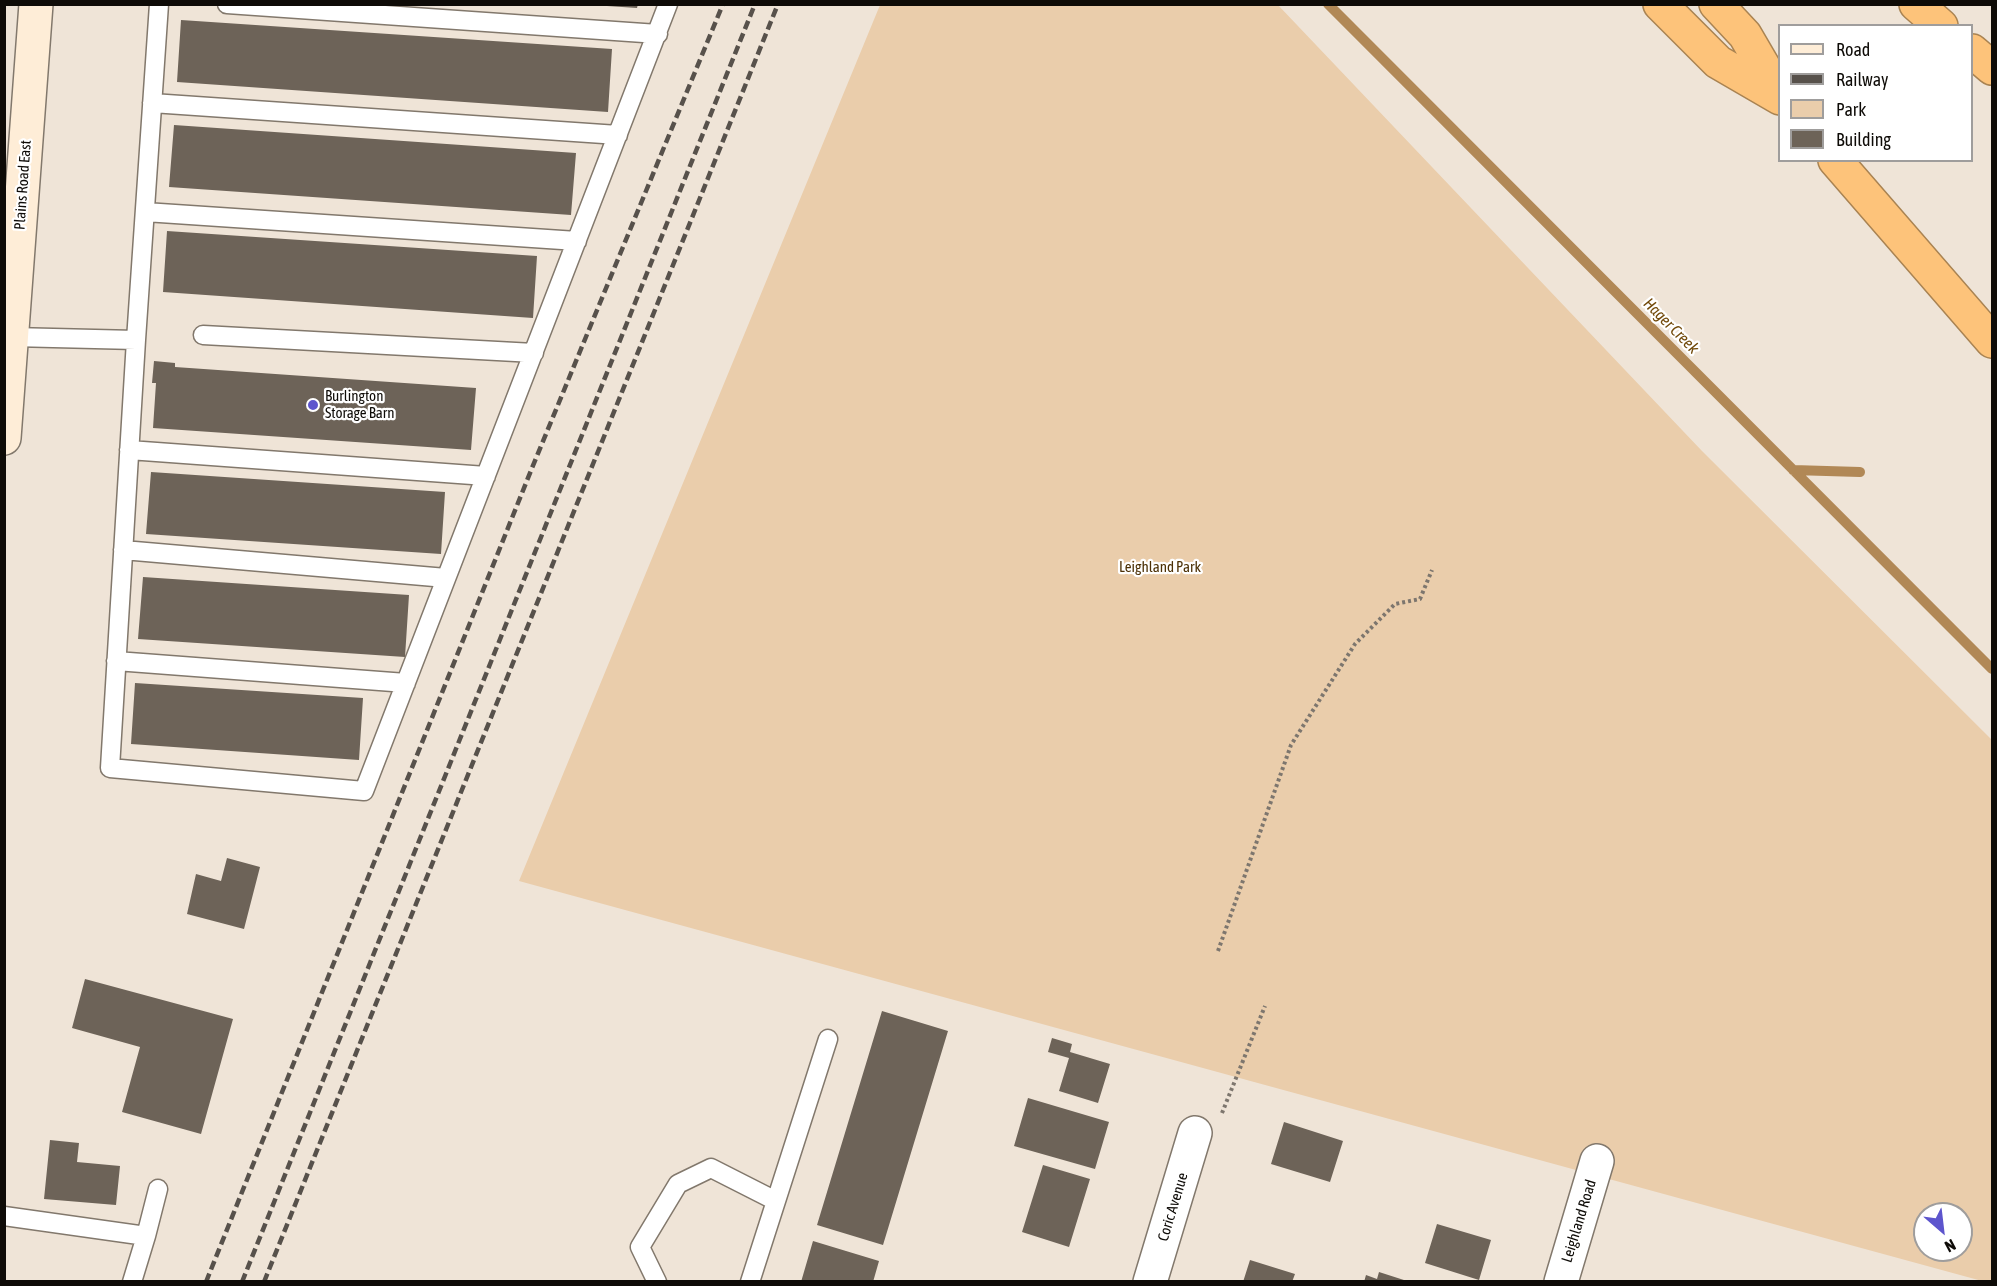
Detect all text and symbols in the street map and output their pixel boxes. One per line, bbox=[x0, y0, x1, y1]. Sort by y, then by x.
legend bbox=[1778, 24, 1973, 162]
text: Road bbox=[1836, 39, 1870, 60]
text: Railway bbox=[1836, 69, 1888, 90]
text: Park bbox=[1836, 99, 1866, 120]
text: Building bbox=[1836, 129, 1891, 150]
street label: Plains Road East bbox=[11, 139, 35, 231]
water label: Hager Creek bbox=[1639, 294, 1703, 358]
place label: Burlington Storage Barn bbox=[325, 387, 394, 422]
marker: Burlington Storage Barn bbox=[306, 398, 320, 412]
park label: Leighland Park bbox=[1119, 558, 1201, 576]
street label: Coric Avenue bbox=[1154, 1171, 1192, 1243]
street label: Leighland Road bbox=[1558, 1177, 1600, 1265]
north arrow bbox=[1913, 1202, 1973, 1262]
text: N bbox=[1942, 1236, 1959, 1256]

